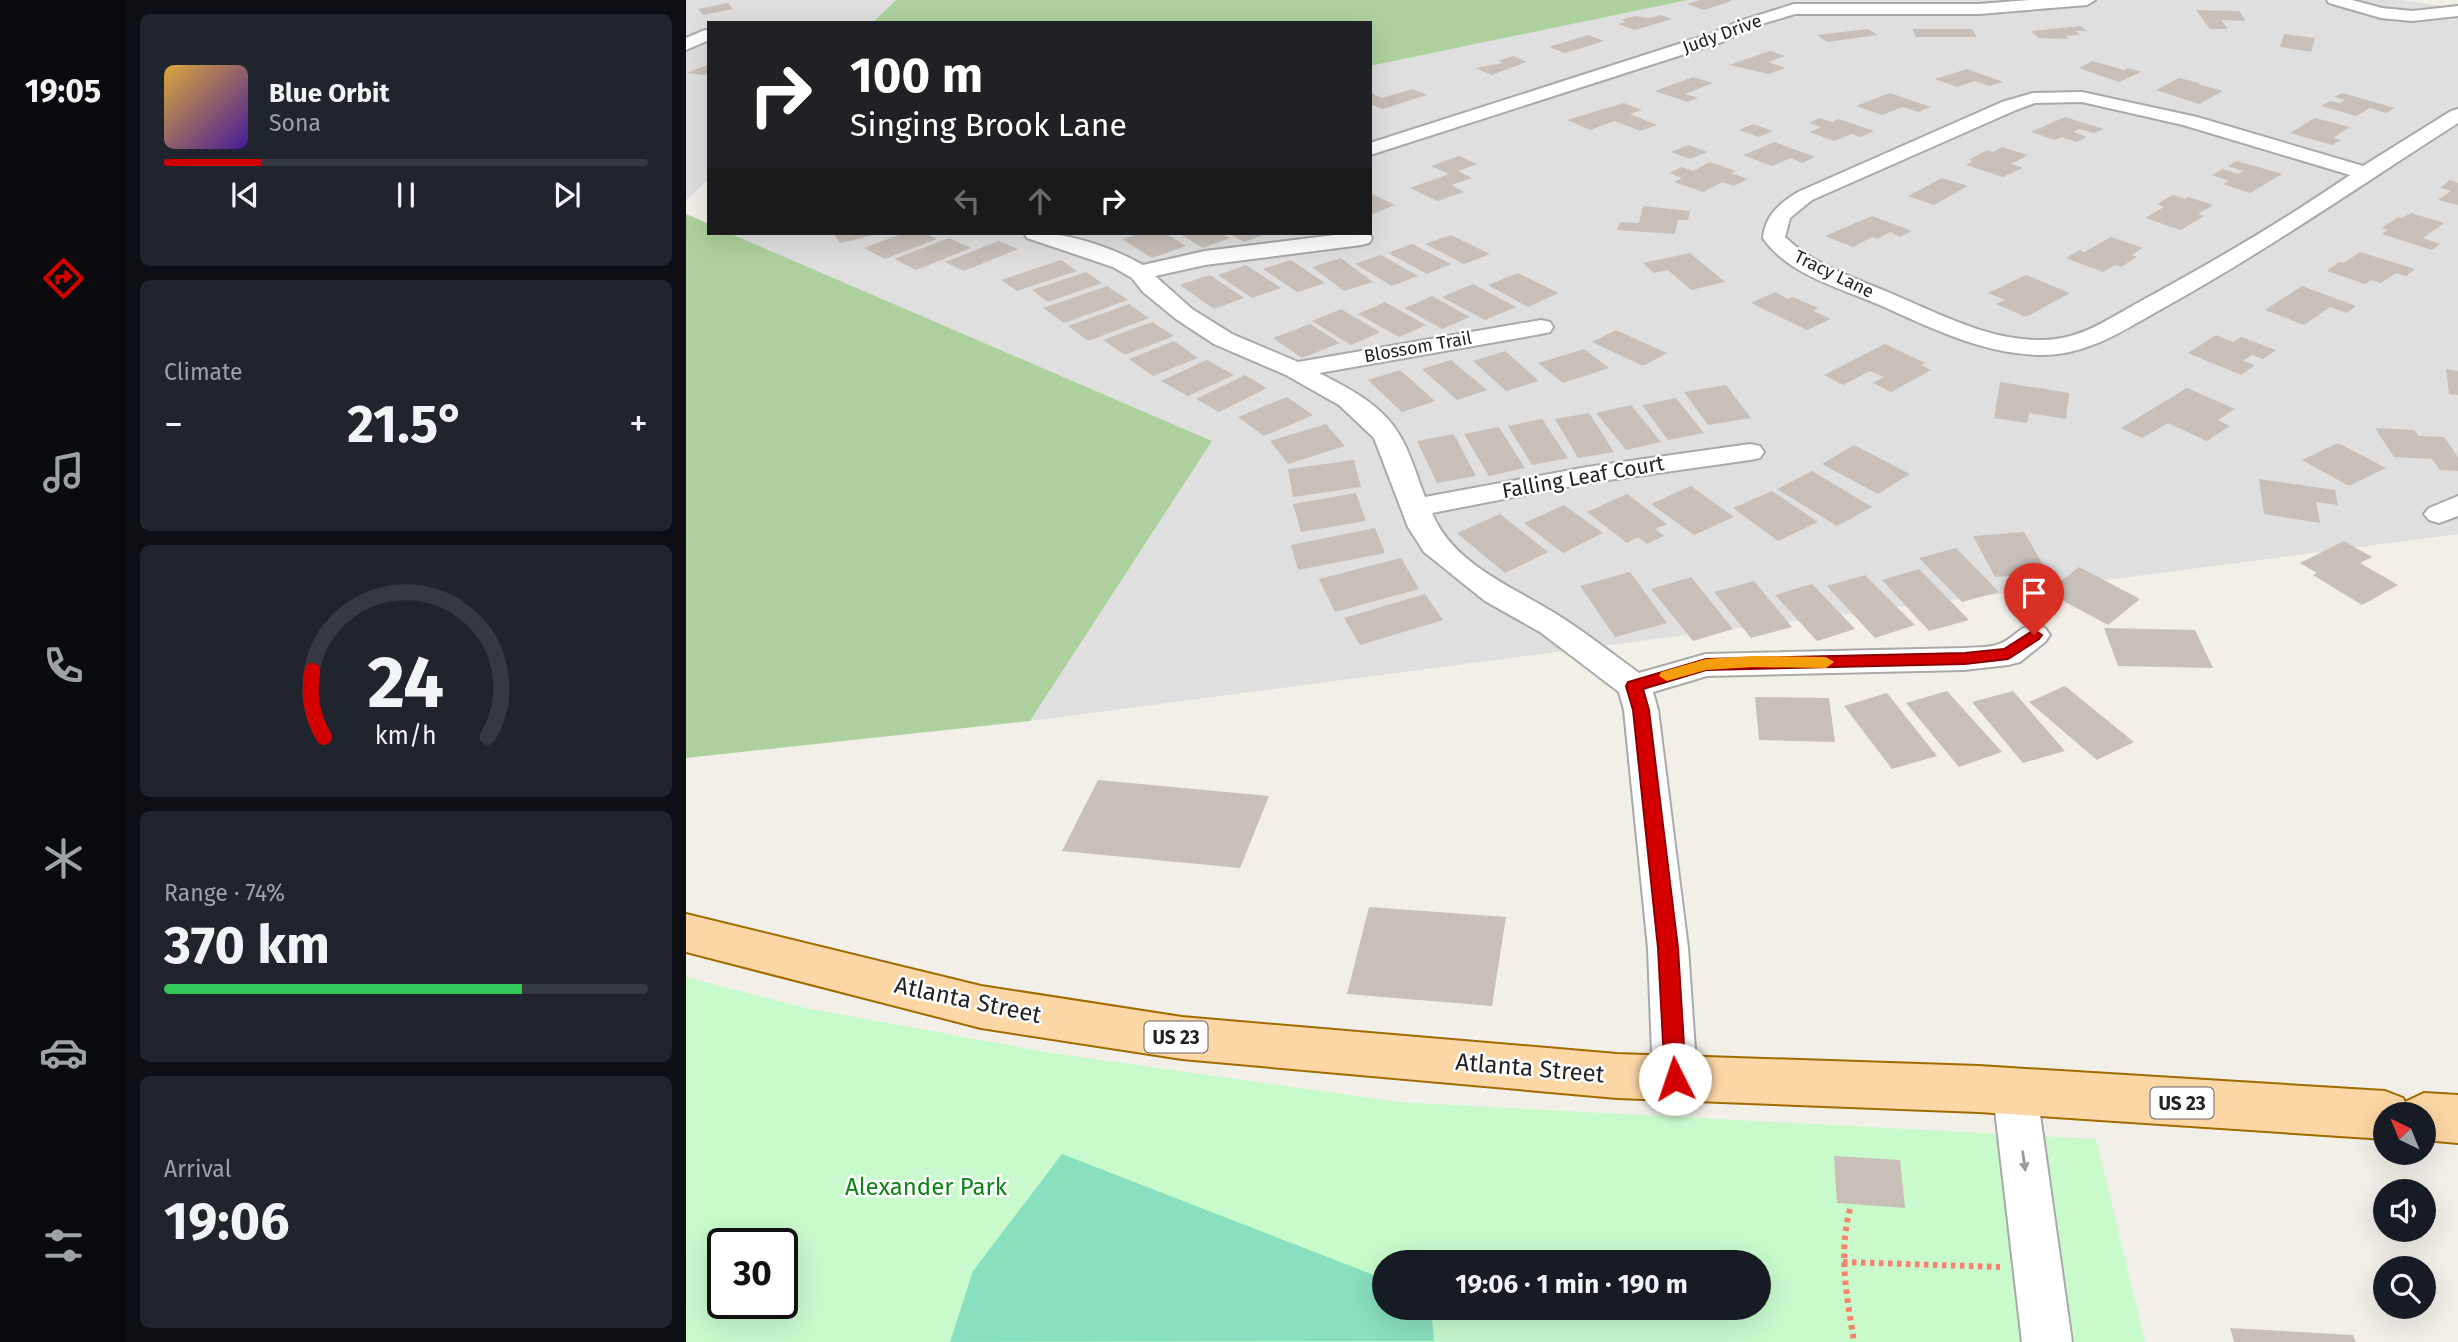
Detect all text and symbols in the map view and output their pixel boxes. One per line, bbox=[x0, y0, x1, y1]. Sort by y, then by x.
street label: Judy Drive bbox=[1679, 10, 1765, 58]
text: 100 m bbox=[850, 46, 983, 105]
icon: right bbox=[735, 49, 826, 140]
text: 19:05 bbox=[25, 72, 101, 110]
text: Blue Orbit bbox=[269, 78, 389, 109]
text: Singing Brook Lane bbox=[850, 106, 1127, 144]
text: Sona bbox=[269, 109, 321, 137]
icon: previous bbox=[226, 176, 264, 214]
icon: pause bbox=[387, 176, 425, 214]
icon: next bbox=[548, 176, 586, 214]
icon: left bbox=[948, 182, 986, 220]
icon: ahead bbox=[1021, 182, 1059, 220]
icon: right bbox=[1094, 182, 1132, 220]
street label: Tracy Lane bbox=[1791, 245, 1877, 303]
icon: directions bbox=[39, 254, 88, 303]
street label: Blossom Trail bbox=[1362, 327, 1474, 367]
text: Climate bbox=[164, 358, 243, 386]
text: 21.5° bbox=[347, 393, 465, 456]
text: − bbox=[164, 401, 183, 447]
text: + bbox=[629, 401, 648, 447]
icon: music bbox=[39, 448, 88, 497]
street label: Falling Leaf Court bbox=[1500, 450, 1666, 504]
pin bbox=[2004, 563, 2064, 635]
icon: arrive bbox=[2015, 574, 2053, 612]
text: 24 bbox=[368, 639, 444, 726]
icon: phone bbox=[39, 641, 88, 690]
text: km/h bbox=[375, 721, 437, 751]
icon: climate bbox=[39, 834, 88, 883]
text: Range · 74% bbox=[164, 879, 285, 907]
text: 370 km bbox=[164, 914, 330, 977]
street label: Atlanta Street bbox=[892, 971, 1044, 1029]
road number: US 23 bbox=[1144, 1021, 1208, 1052]
icon: car bbox=[39, 1028, 88, 1077]
position arrow bbox=[1638, 1042, 1712, 1116]
street label: Atlanta Street bbox=[1454, 1048, 1606, 1088]
road number: US 23 bbox=[2150, 1088, 2214, 1119]
north arrow bbox=[2373, 1102, 2436, 1166]
map controls bbox=[2373, 1102, 2436, 1319]
one-way arrow bbox=[2019, 1150, 2030, 1172]
text: Arrival bbox=[164, 1155, 231, 1183]
park label: Alexander Park bbox=[845, 1173, 1008, 1201]
button: sound bbox=[2373, 1179, 2436, 1242]
text: 19:06 bbox=[164, 1190, 289, 1253]
icon: filters bbox=[39, 1221, 88, 1270]
speed limit sign: 30 bbox=[707, 1228, 798, 1319]
button: search bbox=[2373, 1256, 2436, 1319]
text: 19:06 · 1 min · 190 m bbox=[1455, 1269, 1688, 1300]

